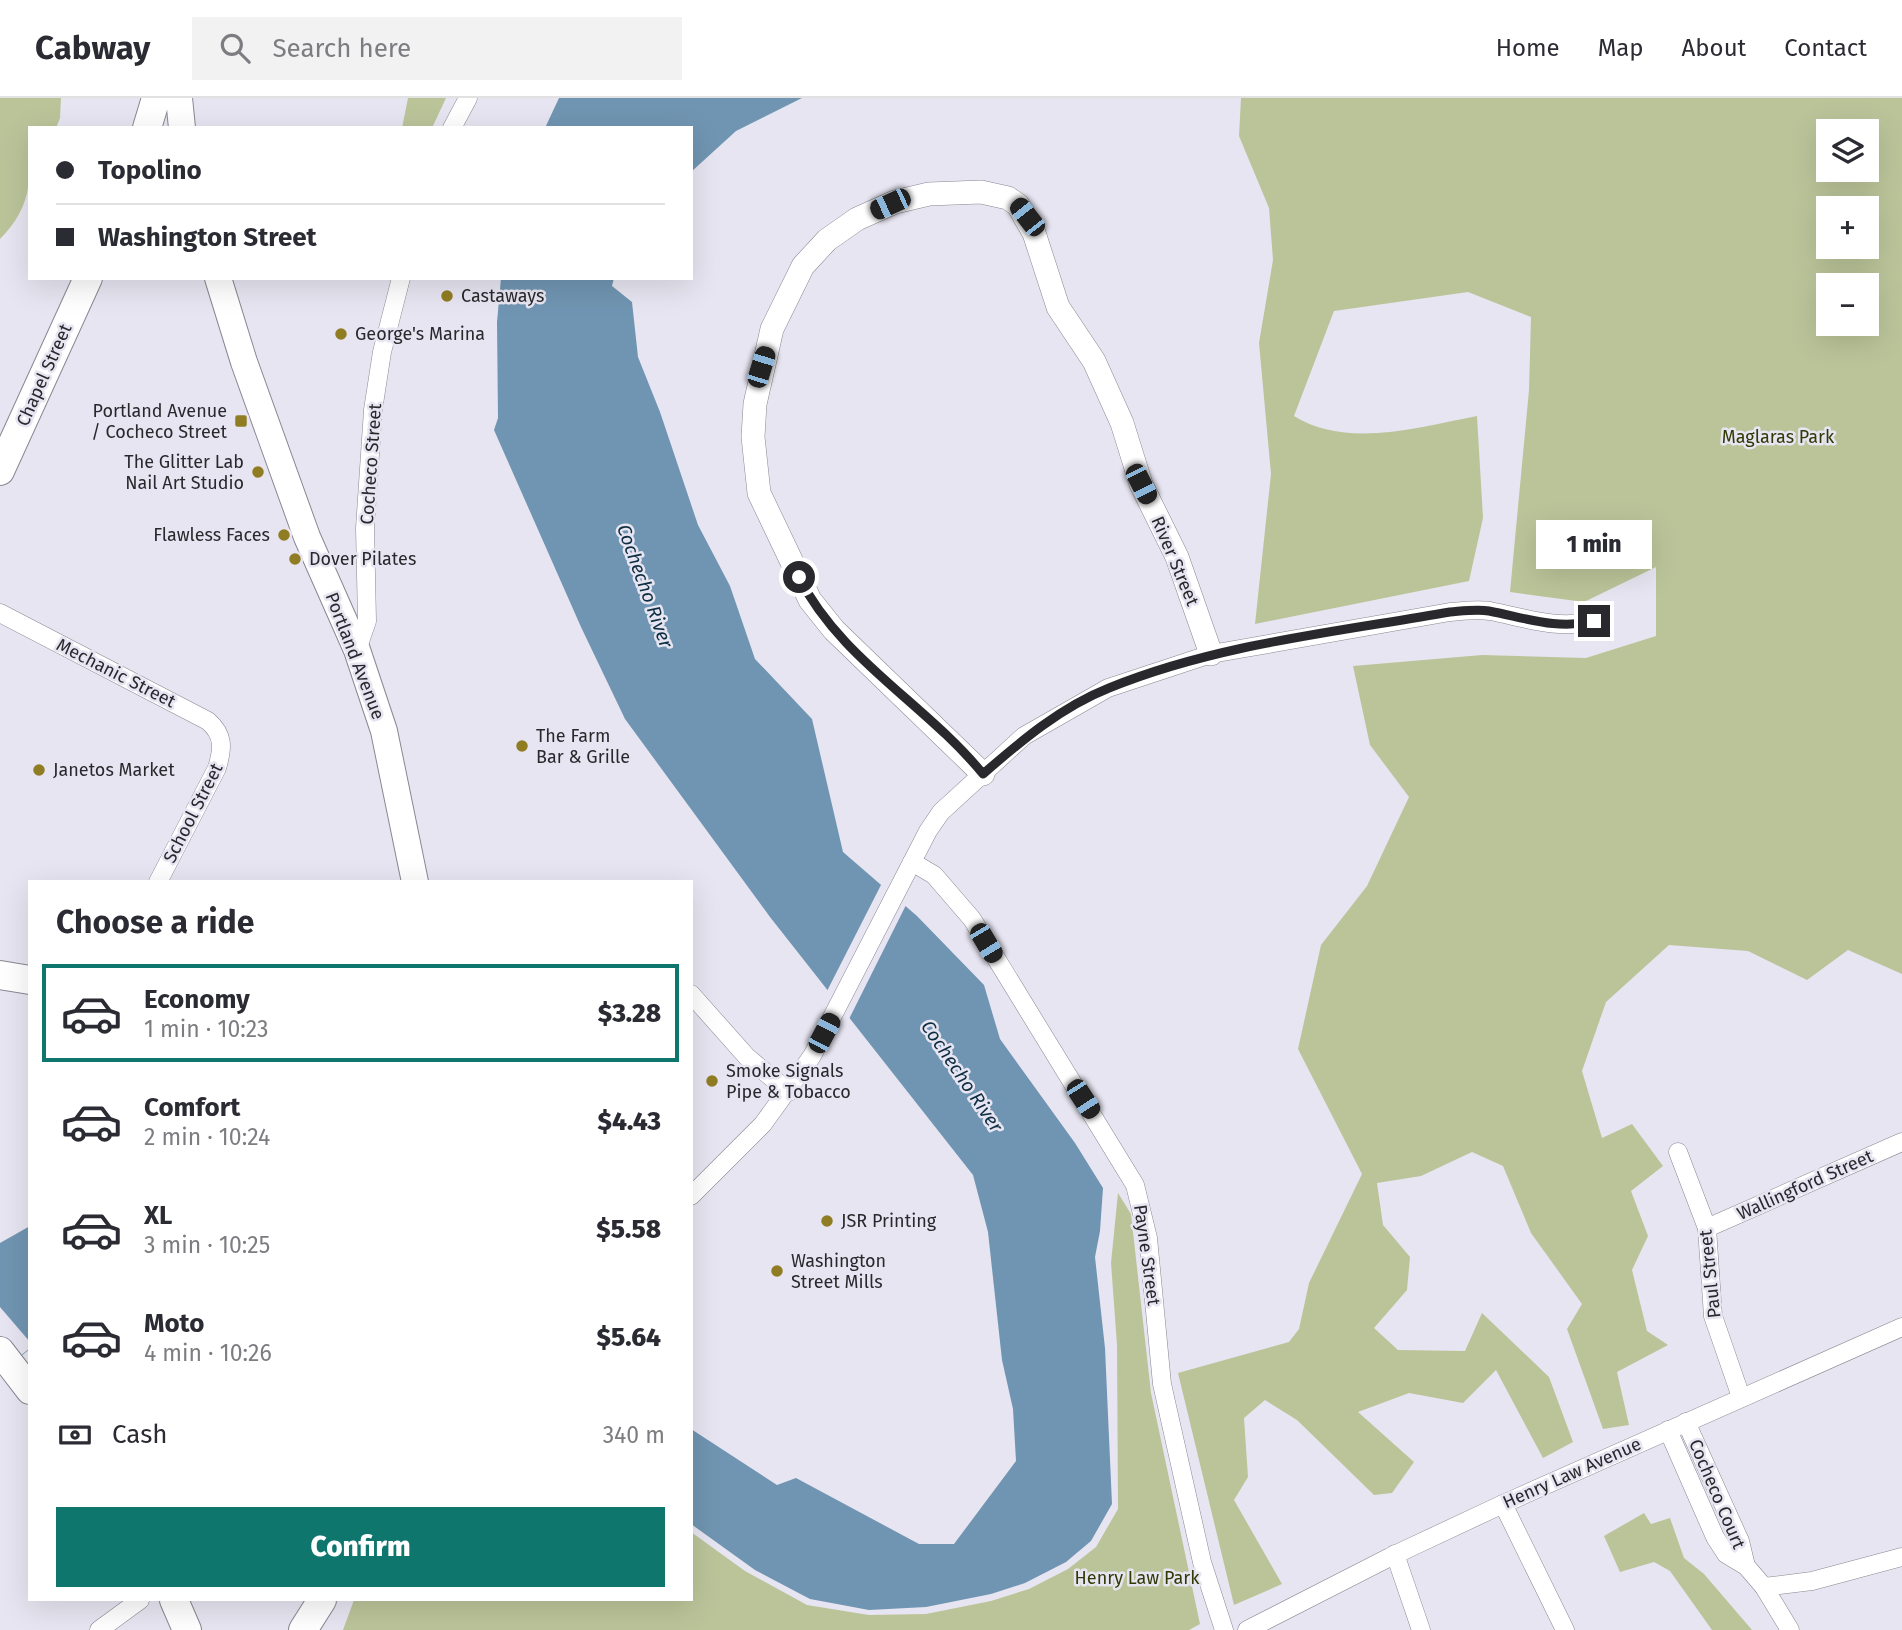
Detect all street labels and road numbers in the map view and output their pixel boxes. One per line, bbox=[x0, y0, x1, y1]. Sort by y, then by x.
street label: Chapel Street bbox=[12, 320, 77, 430]
street label: Cocheco Street bbox=[356, 402, 386, 525]
street label: River Street bbox=[1146, 513, 1204, 610]
street label: Portland Avenue bbox=[321, 589, 389, 723]
street label: Mechanic Street bbox=[53, 634, 180, 713]
street label: School Street bbox=[158, 759, 228, 866]
street label: Wallingford Street bbox=[1734, 1145, 1877, 1225]
street label: Payne Street bbox=[1129, 1203, 1165, 1307]
street label: Paul Street bbox=[1694, 1228, 1726, 1319]
street label: Henry Law Avenue bbox=[1499, 1433, 1645, 1513]
street label: Cocheco Court bbox=[1684, 1436, 1750, 1553]

